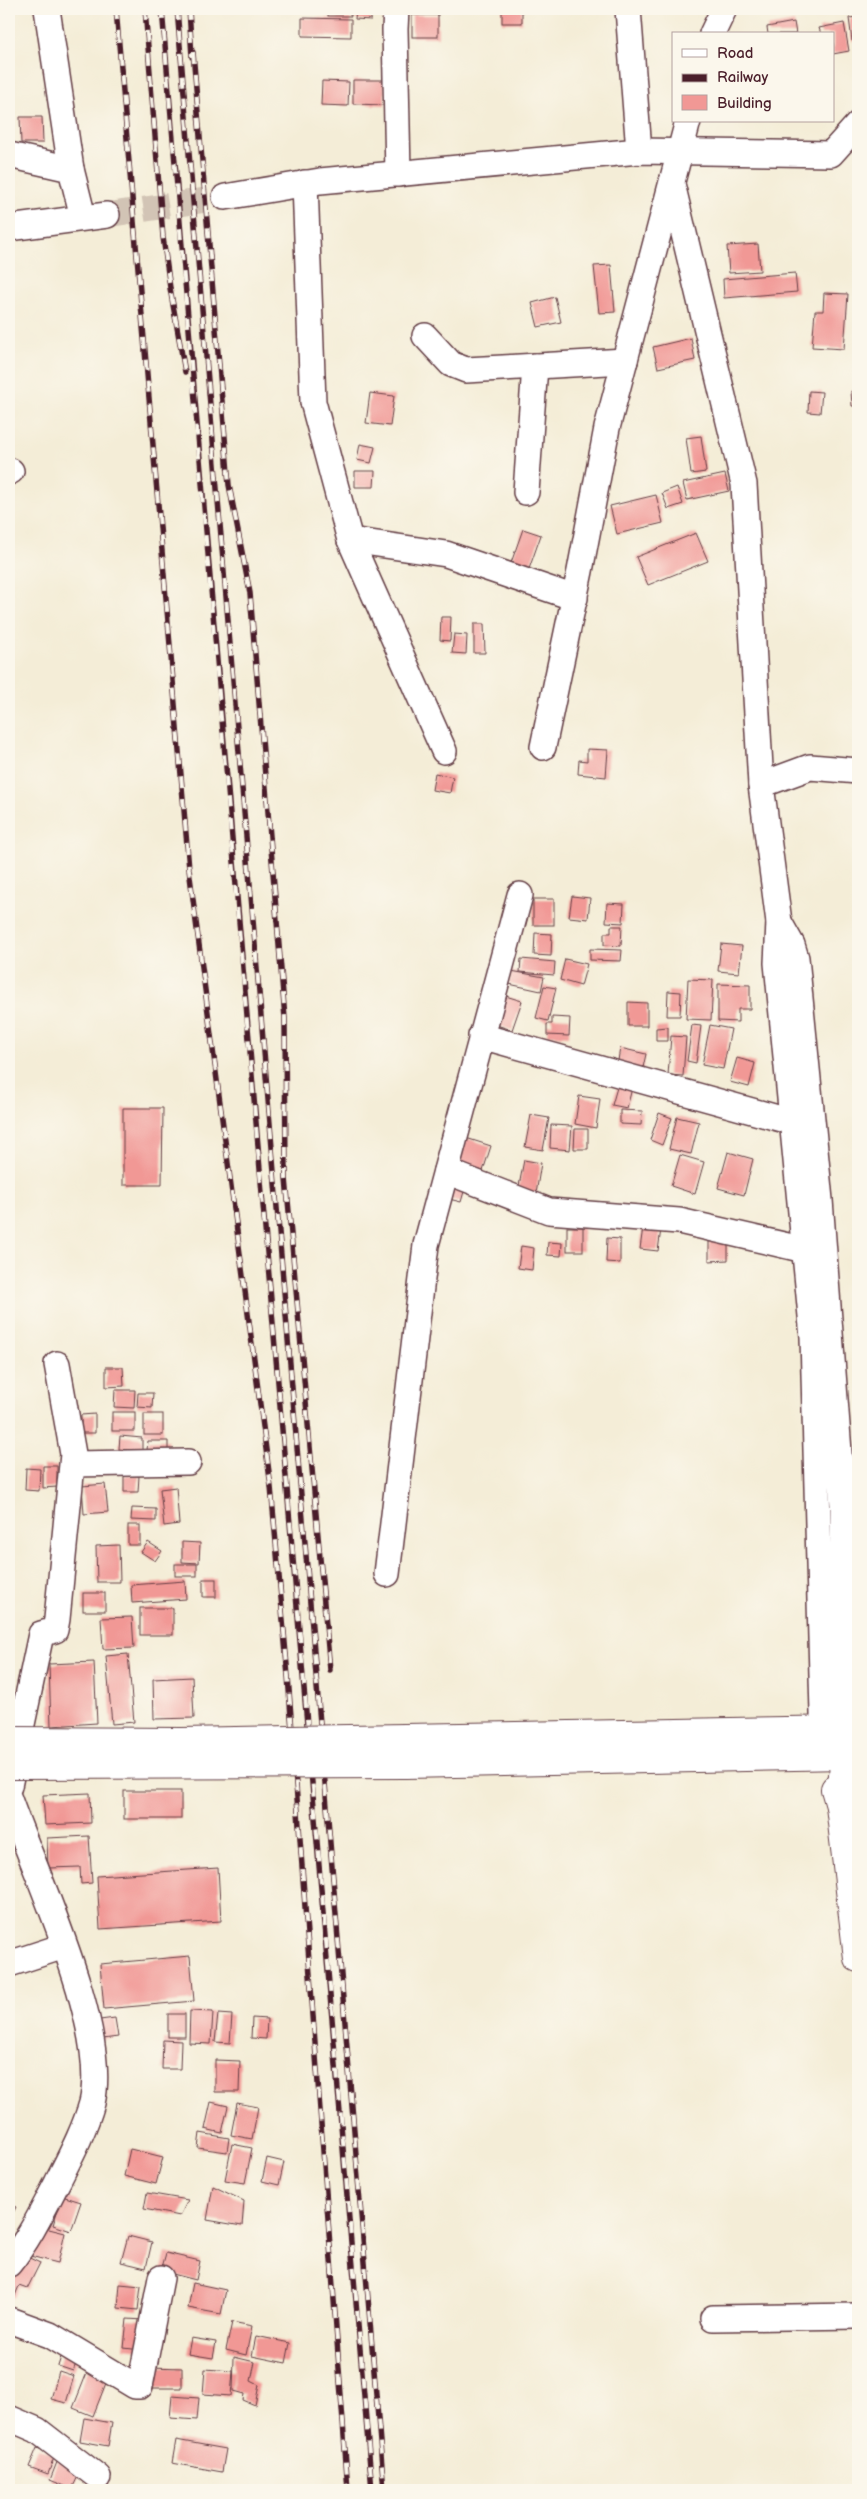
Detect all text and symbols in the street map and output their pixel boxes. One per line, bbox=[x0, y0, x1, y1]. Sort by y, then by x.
legend bbox=[672, 32, 834, 122]
text: Road bbox=[717, 44, 753, 63]
text: Railway bbox=[717, 68, 768, 87]
text: Building bbox=[717, 94, 772, 113]

